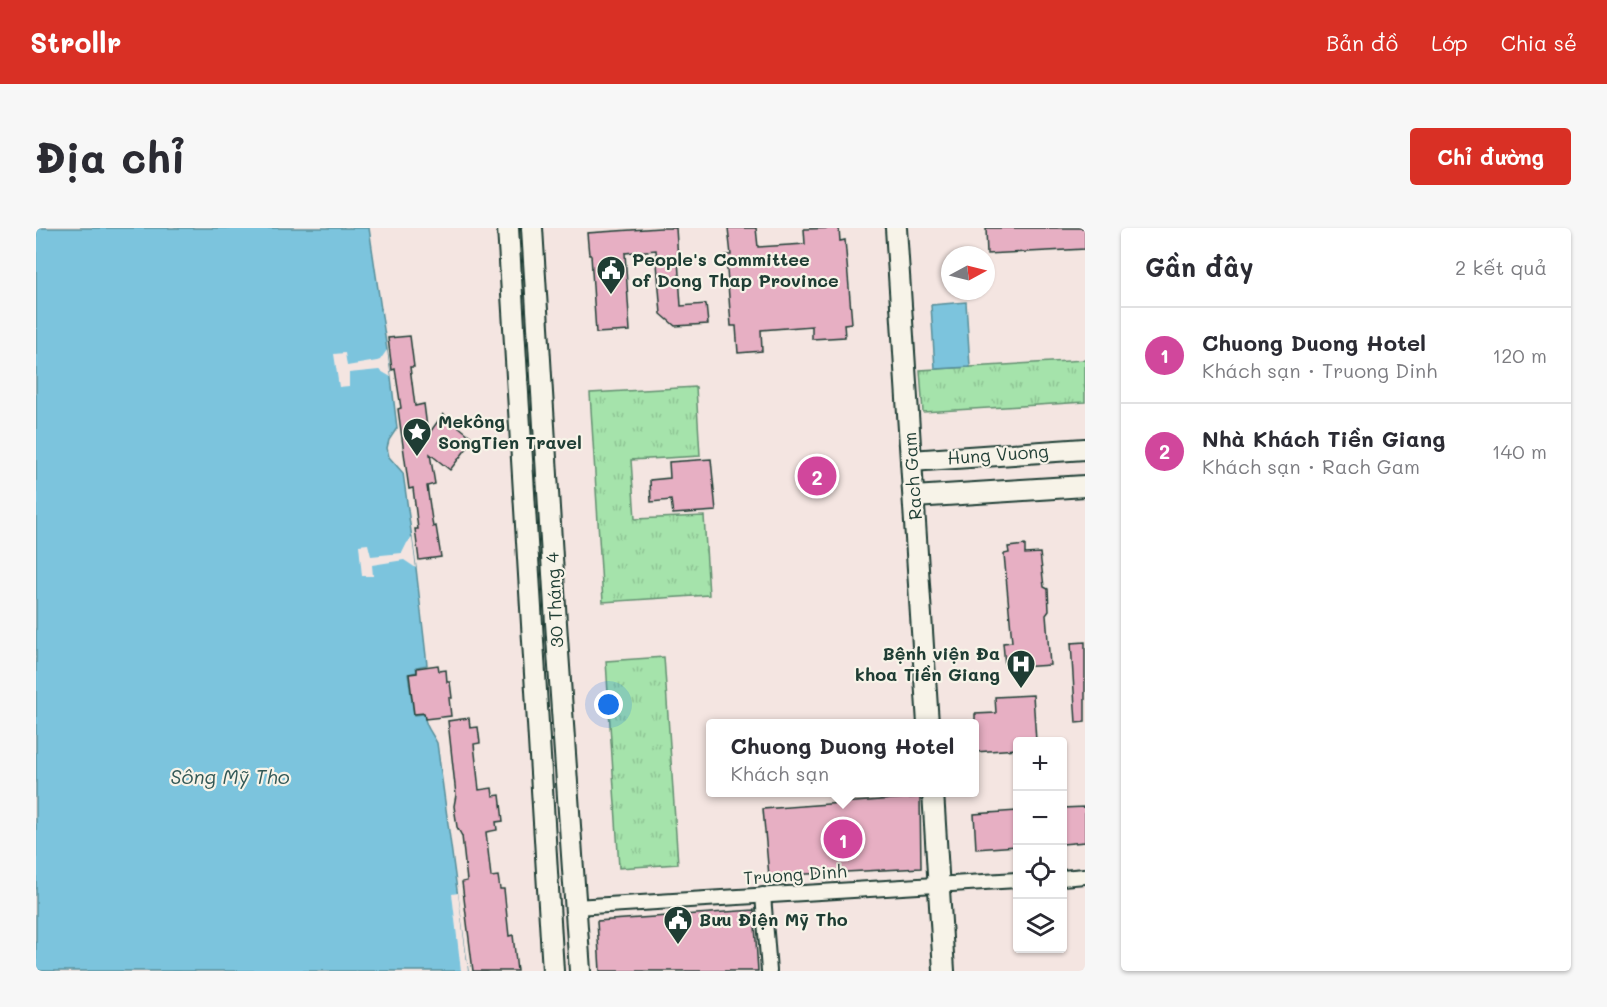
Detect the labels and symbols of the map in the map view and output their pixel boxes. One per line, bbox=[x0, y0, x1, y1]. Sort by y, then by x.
north arrow bbox=[941, 246, 995, 300]
place label: People's Committee of Dong Thap Province bbox=[632, 247, 839, 292]
public building icon: People's Committee of Dong Thap Province bbox=[595, 254, 627, 296]
place label: Mekông SongTien Travel bbox=[438, 409, 582, 454]
place icon: Mekông SongTien Travel bbox=[401, 416, 433, 458]
street label: Rach Gam bbox=[897, 431, 927, 521]
street label: Hung Vuong bbox=[947, 438, 1049, 470]
pin: 2 bbox=[798, 454, 836, 498]
street label: 30 Tháng 4 bbox=[539, 551, 568, 648]
place label: Bệnh viện Đa khoa Tiền Giang bbox=[855, 641, 1000, 686]
hospital icon: Bệnh viện Đa khoa Tiền Giang bbox=[1005, 648, 1037, 690]
your location bbox=[594, 690, 623, 719]
water label: Sông Mỹ Tho bbox=[170, 763, 290, 789]
pin: 1 bbox=[824, 816, 862, 862]
street label: Truong Dinh bbox=[742, 858, 848, 890]
public building icon: Bưu Điện Mỹ Tho bbox=[662, 904, 694, 946]
place label: Bưu Điện Mỹ Tho bbox=[699, 907, 848, 931]

